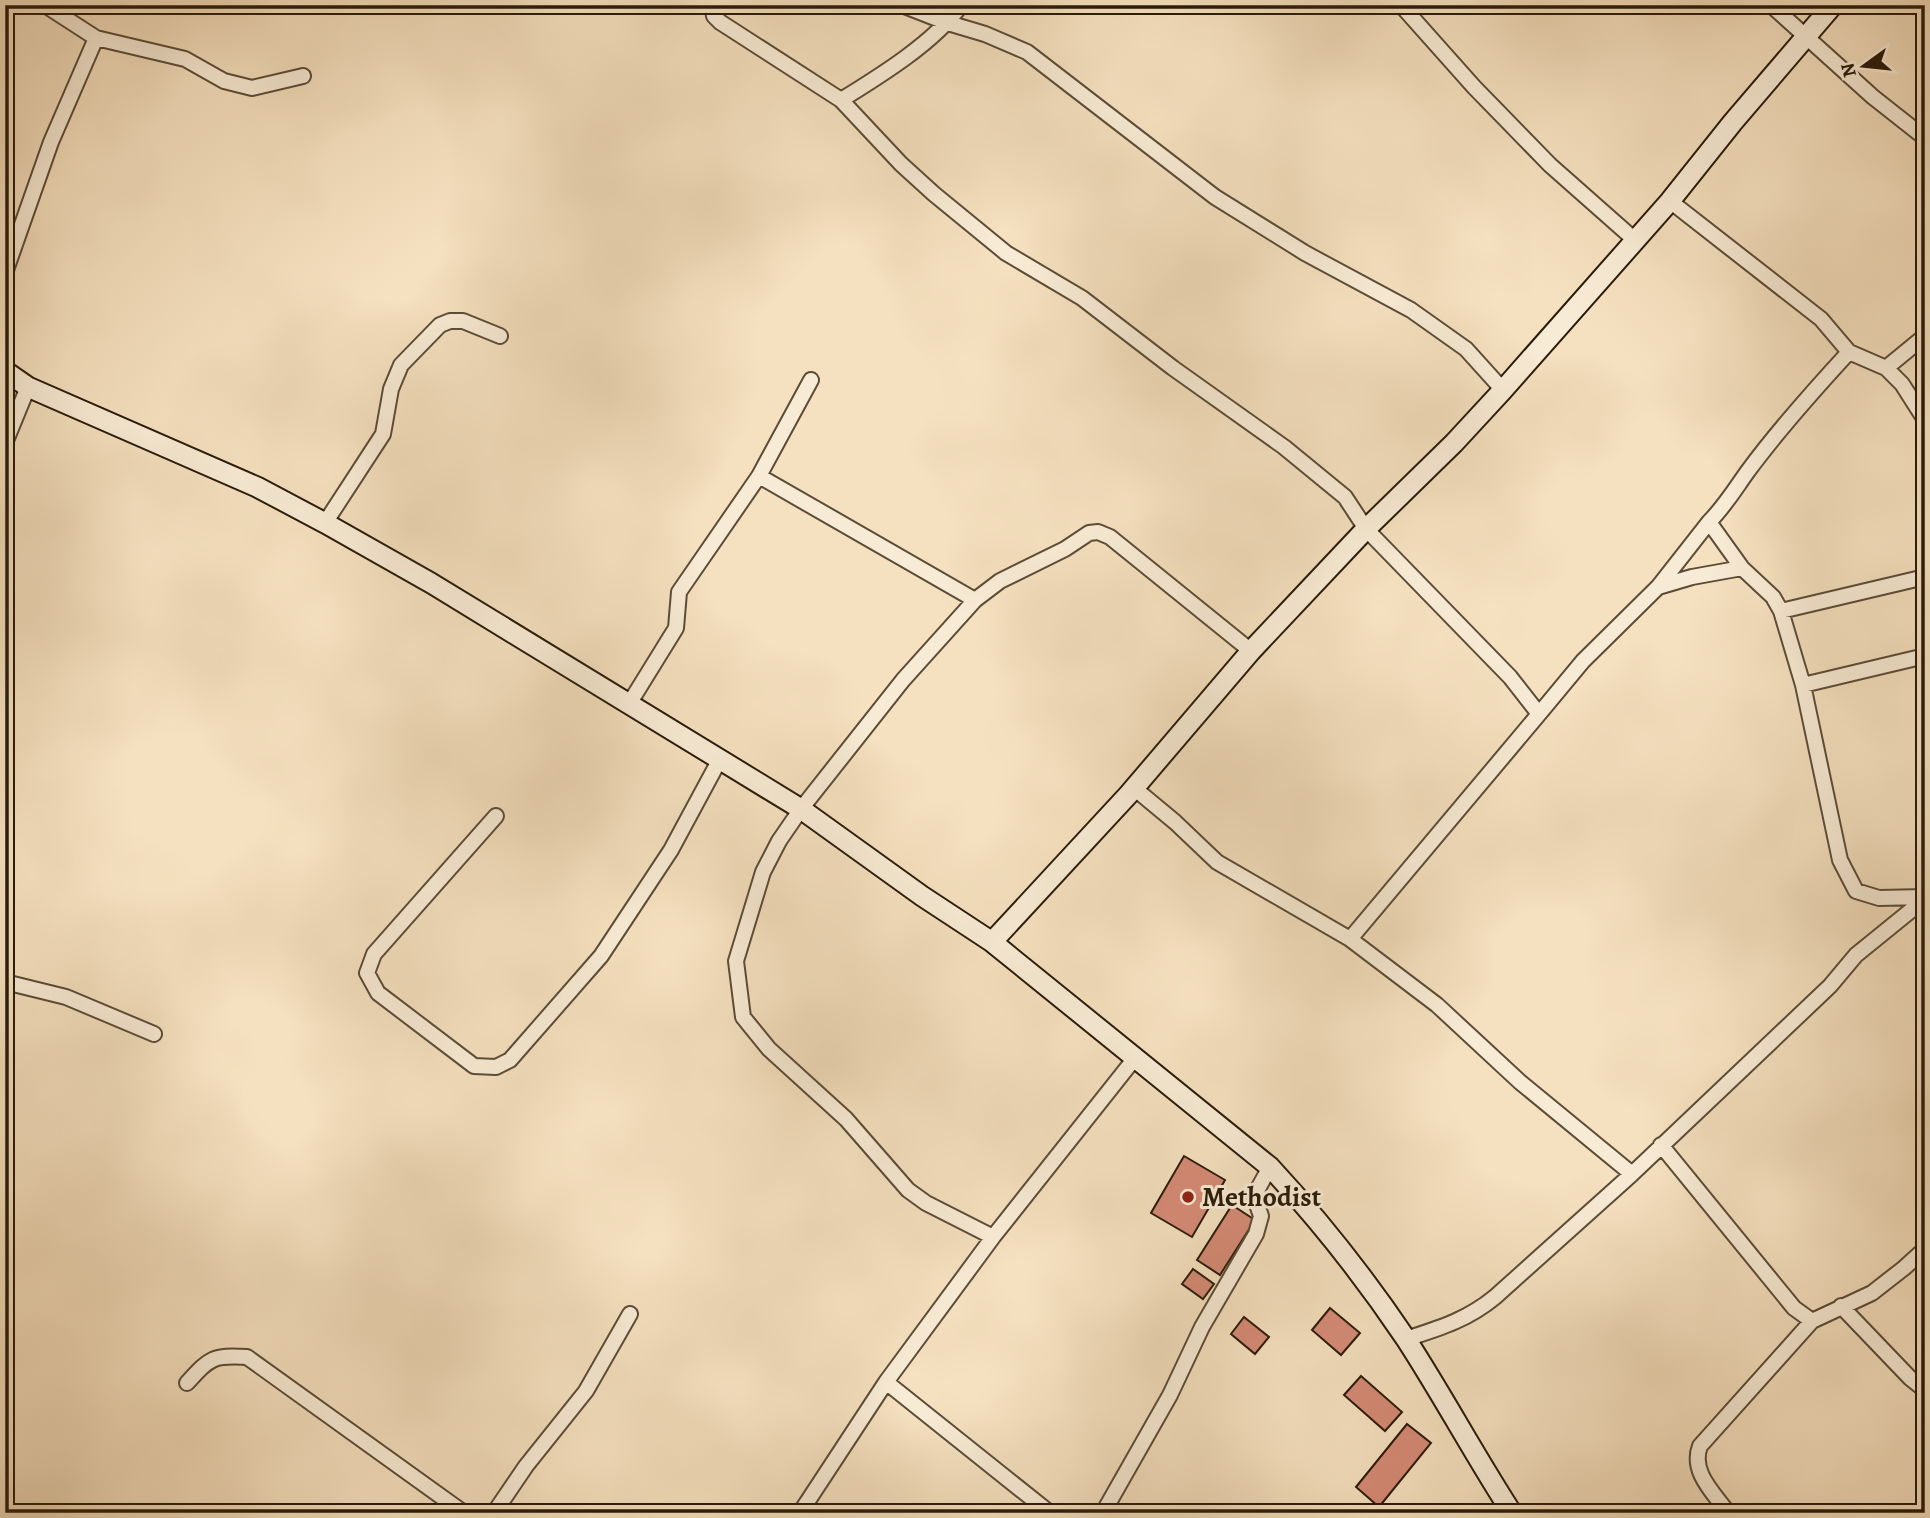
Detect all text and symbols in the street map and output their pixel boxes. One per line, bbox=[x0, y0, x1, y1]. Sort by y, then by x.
north arrow bbox=[1828, 32, 1898, 102]
text: N bbox=[1834, 60, 1863, 80]
place label: Methodist bbox=[1202, 1178, 1321, 1216]
marker: Methodist bbox=[1180, 1189, 1196, 1205]

